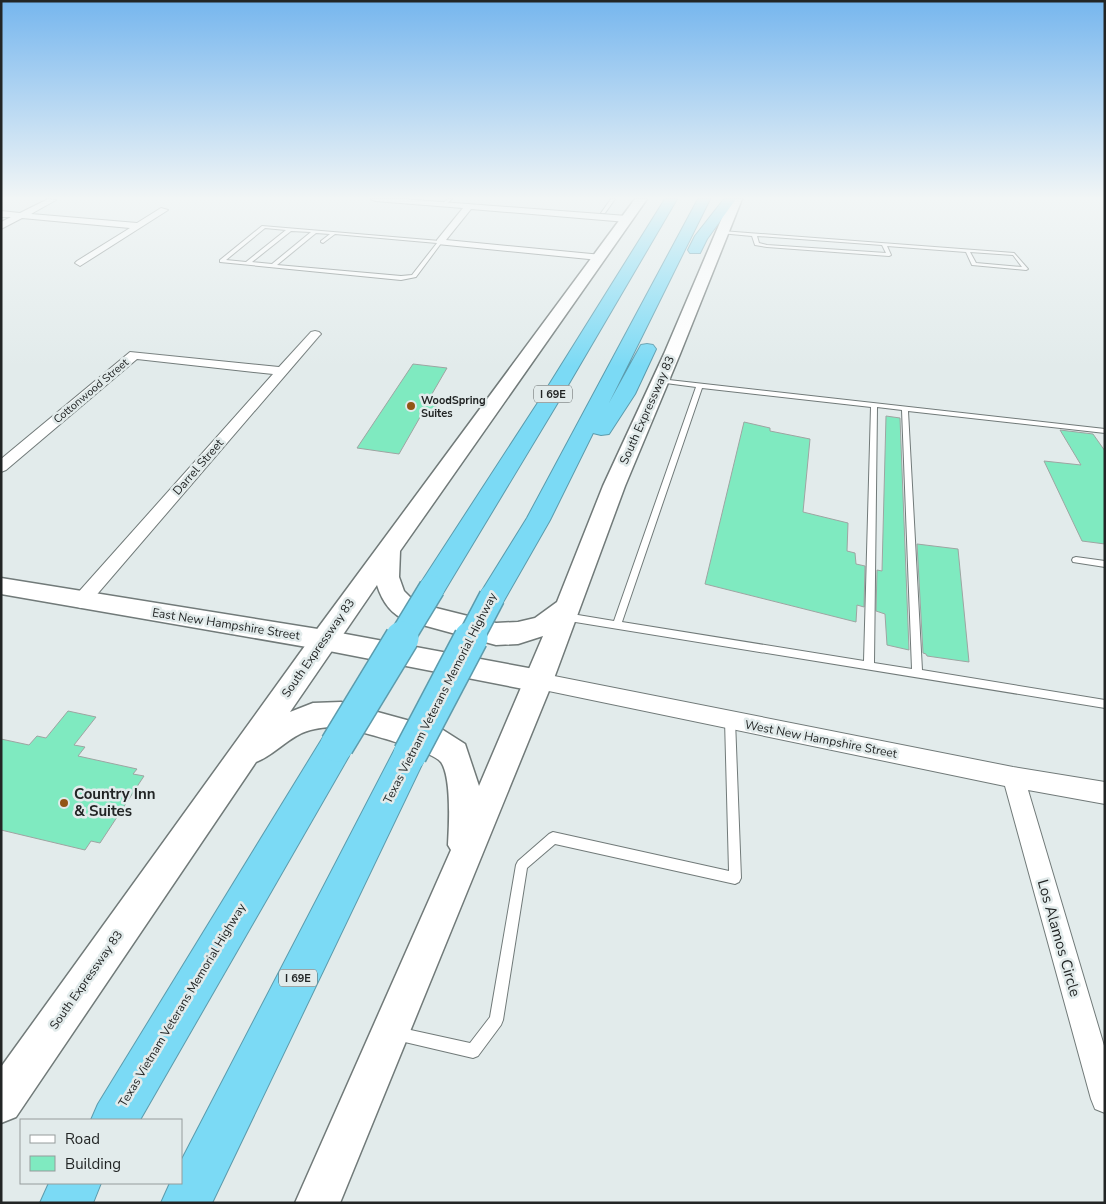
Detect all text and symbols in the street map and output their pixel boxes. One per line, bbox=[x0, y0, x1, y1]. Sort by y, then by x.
street label: South Expressway 83 bbox=[616, 353, 678, 467]
street label: Cottonwood Street bbox=[50, 355, 132, 427]
road number: I 69E bbox=[534, 386, 572, 402]
place label: WoodSpring Suites bbox=[421, 393, 486, 421]
marker: WoodSpring Suites bbox=[405, 400, 417, 412]
street label: Darrel Street bbox=[169, 435, 227, 498]
street label: Texas Vietnam Veterans Memorial Highway bbox=[380, 589, 501, 806]
street label: South Expressway 83 bbox=[278, 595, 358, 701]
street label: East New Hampshire Street bbox=[151, 604, 302, 644]
street label: West New Hampshire Street bbox=[743, 716, 899, 762]
place label: Country Inn & Suites bbox=[74, 784, 156, 821]
marker: Country Inn & Suites bbox=[58, 797, 70, 809]
street label: Los Alamos Circle bbox=[1033, 877, 1085, 999]
street label: Texas Vietnam Veterans Memorial Highway bbox=[115, 900, 250, 1110]
street label: South Expressway 83 bbox=[46, 927, 126, 1033]
road number: I 69E bbox=[279, 970, 317, 986]
legend bbox=[20, 1119, 182, 1184]
text: Road bbox=[65, 1129, 100, 1149]
text: Building bbox=[65, 1154, 121, 1174]

